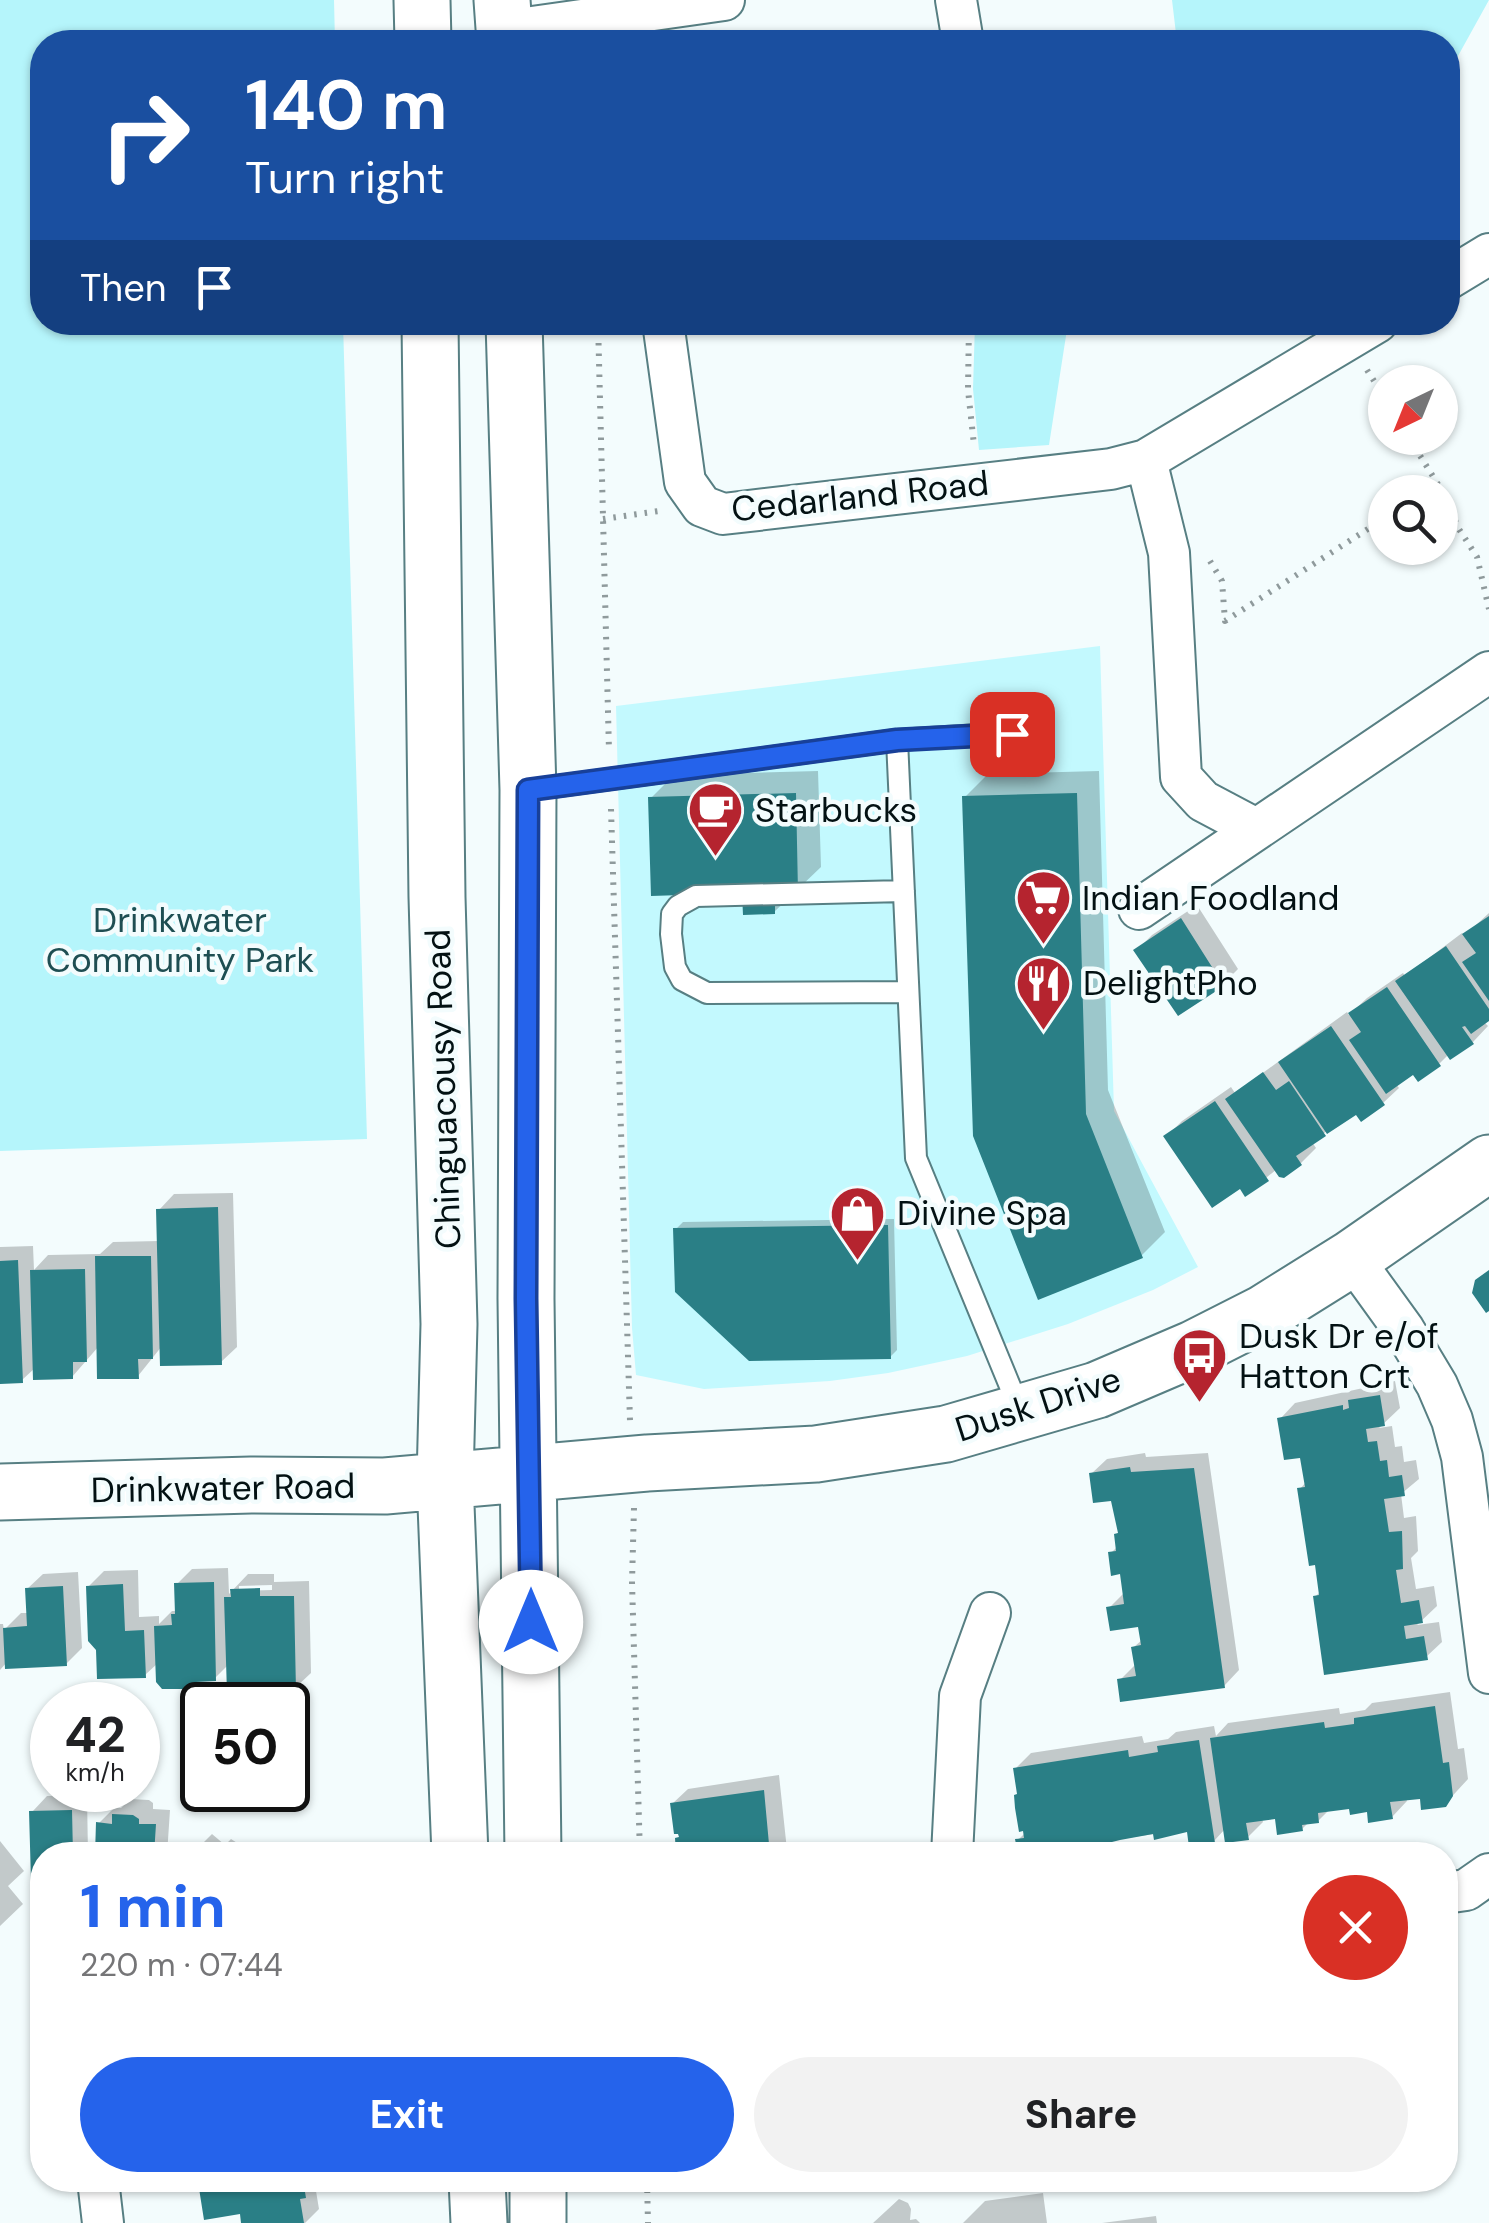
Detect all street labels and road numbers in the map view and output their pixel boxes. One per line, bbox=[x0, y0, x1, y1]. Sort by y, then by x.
street label: Cedarland Road bbox=[729, 460, 991, 532]
street label: Chinguacousy Road bbox=[414, 928, 472, 1250]
street label: Dusk Drive bbox=[949, 1356, 1127, 1452]
street label: Drinkwater Road bbox=[90, 1463, 356, 1513]

